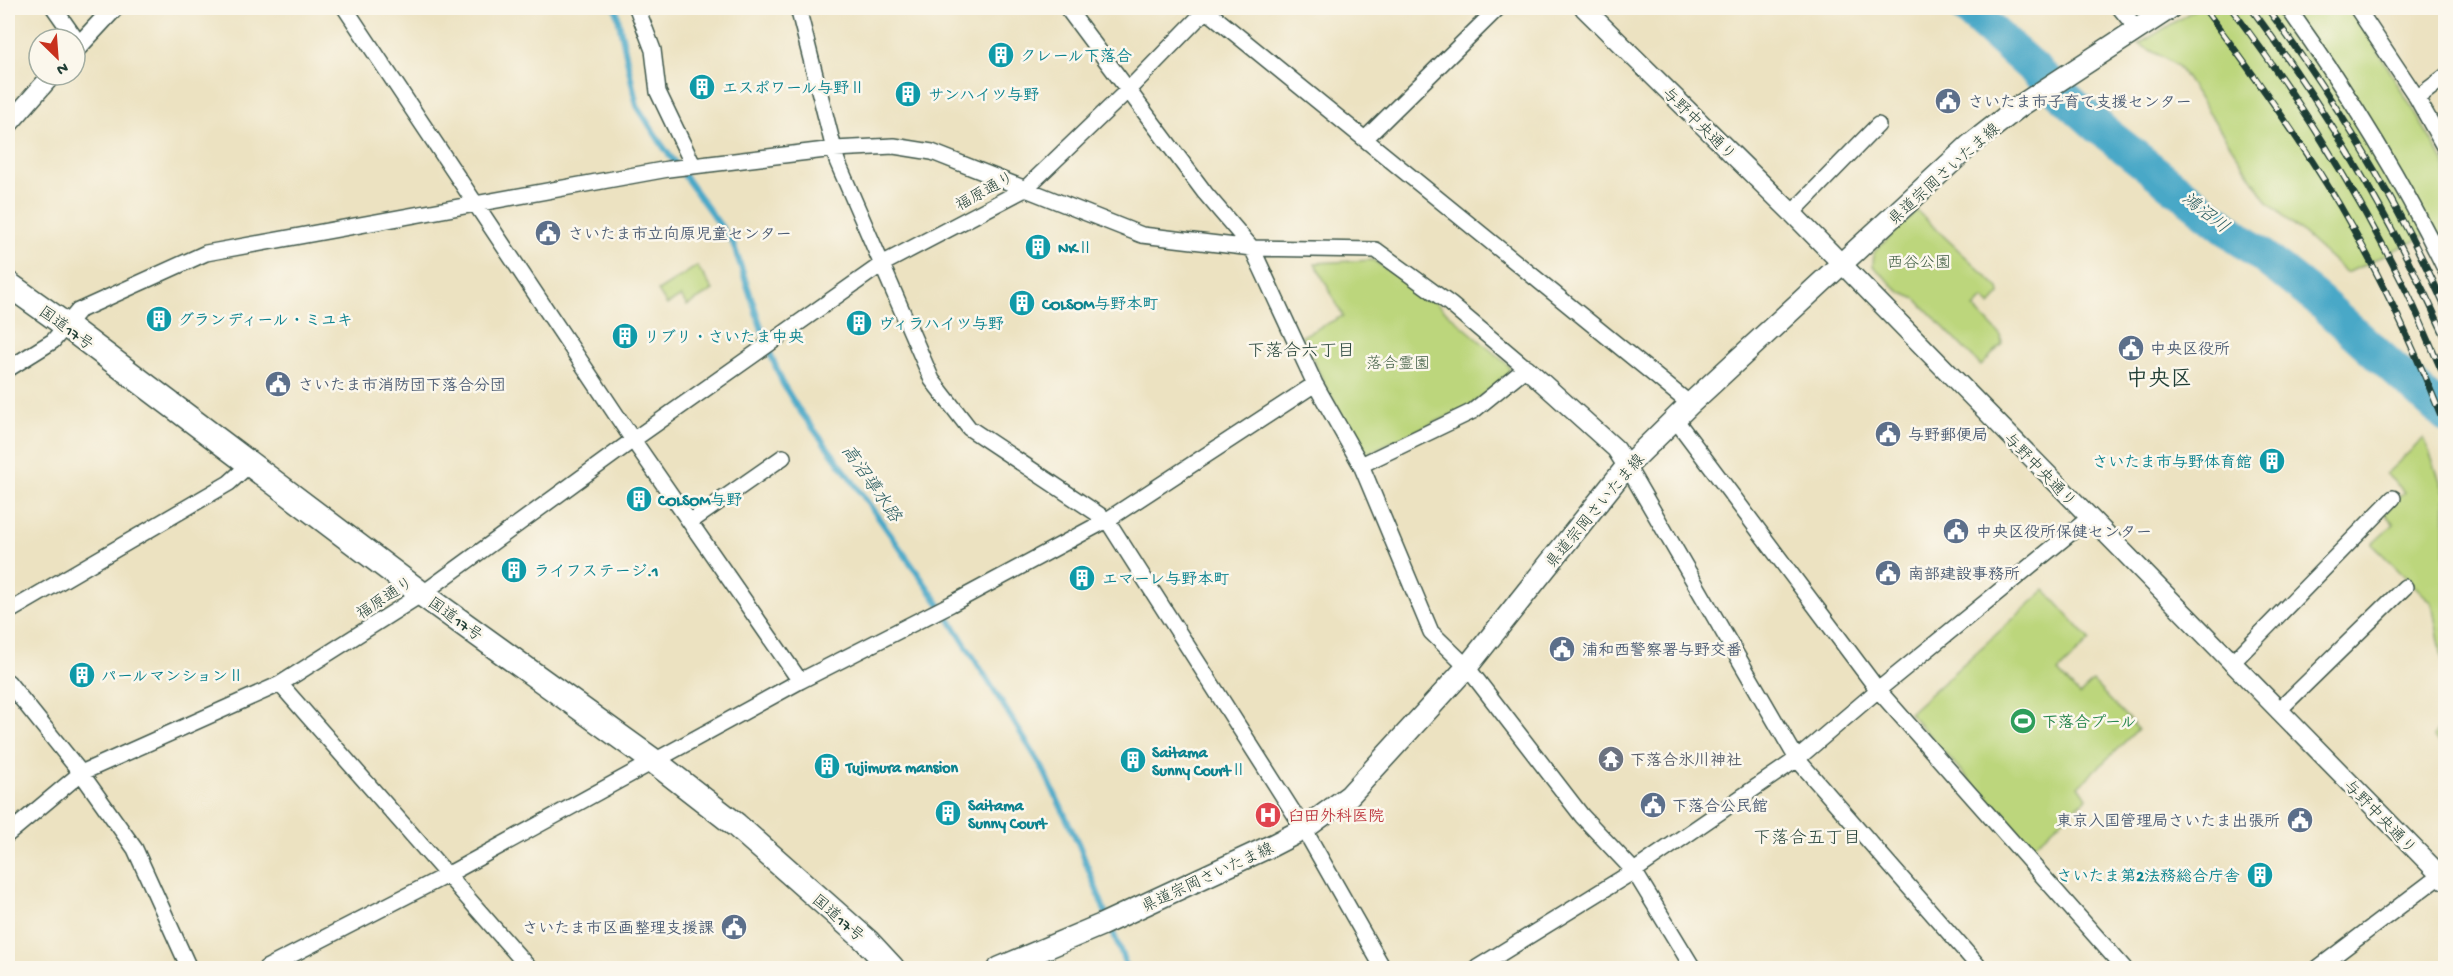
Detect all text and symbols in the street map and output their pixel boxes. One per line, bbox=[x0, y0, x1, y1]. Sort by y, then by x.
north arrow bbox=[27, 27, 87, 87]
building icon: クレール下落合 bbox=[986, 40, 1016, 70]
place label: クレール下落合 bbox=[1020, 47, 1132, 68]
text: N bbox=[53, 57, 71, 78]
building icon: エスポワール与野Ⅱ bbox=[687, 72, 717, 102]
building icon: サンハイツ与野 bbox=[893, 79, 923, 109]
place label: エスポワール与野Ⅱ bbox=[722, 80, 865, 100]
street label: 与野中央通り bbox=[1657, 84, 1739, 166]
public building icon: さいたま市子育て支援センター bbox=[1933, 86, 1963, 116]
place label: サンハイツ与野 bbox=[928, 87, 1039, 107]
place label: さいたま市子育て支援センター bbox=[1968, 93, 2192, 114]
street label: 県道宗岡さいたま線 bbox=[1884, 119, 2005, 231]
street label: 福原通り bbox=[953, 168, 1018, 217]
water label: 鴻沼川 bbox=[2177, 188, 2233, 239]
public building icon: さいたま市立向原児童センター bbox=[533, 218, 563, 248]
place label: さいたま市立向原児童センター bbox=[568, 225, 792, 246]
building icon: NKⅡ bbox=[1023, 232, 1053, 262]
place label: NKⅡ bbox=[1058, 241, 1093, 260]
park label: 西谷公園 bbox=[1887, 254, 1951, 274]
building icon: COLSOM与野本町 bbox=[1007, 288, 1037, 318]
place label: COLSOM与野本町 bbox=[1041, 295, 1158, 316]
street label: 国道17号 bbox=[34, 303, 97, 356]
building icon: グランディール・ミユキ bbox=[144, 304, 174, 334]
building icon: ヴィラハイツ与野 bbox=[844, 308, 874, 338]
place label: グランディール・ミユキ bbox=[178, 311, 353, 332]
place label: ヴィラハイツ与野 bbox=[878, 316, 1004, 336]
building icon: リブリ・さいたま中央 bbox=[610, 321, 640, 351]
place label: リブリ・さいたま中央 bbox=[644, 328, 804, 349]
public building icon: 中央区役所 bbox=[2116, 333, 2146, 363]
place label: 中央区役所 bbox=[2150, 340, 2230, 361]
district label: 下落合六丁目 bbox=[1247, 341, 1355, 363]
park label: 落合霊園 bbox=[1366, 355, 1430, 375]
district label: 中央区 bbox=[2126, 366, 2192, 394]
public building icon: さいたま市消防団下落合分団 bbox=[263, 369, 293, 399]
place label: さいたま市消防団下落合分団 bbox=[298, 376, 506, 397]
public building icon: 与野郵便局 bbox=[1873, 419, 1903, 449]
place label: 与野郵便局 bbox=[1908, 427, 1988, 447]
street label: 与野中央通り bbox=[1998, 430, 2079, 513]
water label: 高沼導水路 bbox=[836, 441, 906, 528]
building icon: さいたま市与野体育館 bbox=[2257, 446, 2287, 476]
street label: 県道宗岡さいたま線 bbox=[1542, 450, 1650, 573]
place label: さいたま市与野体育館 bbox=[2092, 453, 2252, 474]
building icon: COLSOM与野 bbox=[624, 484, 654, 514]
place label: COLSOM与野 bbox=[657, 492, 742, 512]
public building icon: 中央区役所保健センター bbox=[1941, 516, 1971, 546]
place label: 中央区役所保健センター bbox=[1976, 523, 2152, 544]
building icon: ライフステージ.1 bbox=[499, 555, 529, 585]
public building icon: 南部建設事務所 bbox=[1873, 558, 1903, 588]
place label: ライフステージ.1 bbox=[534, 563, 658, 583]
building icon: エマーレ与野本町 bbox=[1067, 563, 1097, 593]
place label: 南部建設事務所 bbox=[1908, 565, 2020, 586]
place label: エマーレ与野本町 bbox=[1102, 570, 1229, 591]
street label: 福原通り bbox=[353, 574, 418, 625]
street label: 国道17号 bbox=[423, 594, 486, 647]
public building icon: 浦和西警察署与野交番 bbox=[1547, 634, 1577, 664]
place label: 浦和西警察署与野交番 bbox=[1582, 641, 1742, 662]
building icon: パールマンションⅡ bbox=[67, 660, 97, 690]
place label: パールマンションⅡ bbox=[101, 669, 244, 688]
sports icon: 下落合プール bbox=[2008, 706, 2038, 736]
place label: 下落合プール bbox=[2042, 713, 2136, 734]
temple icon: 下落合氷川神社 bbox=[1596, 744, 1626, 774]
building icon: Saitama Sunny CourtⅡ bbox=[1118, 745, 1148, 775]
place label: Saitama Sunny CourtⅡ bbox=[1152, 745, 1246, 782]
building icon: Tujimura mansion bbox=[812, 751, 842, 781]
place label: 下落合氷川神社 bbox=[1630, 751, 1742, 772]
place label: Tujimura mansion bbox=[844, 760, 959, 779]
street label: 与野中央通り bbox=[2338, 777, 2419, 860]
public building icon: 下落合公民館 bbox=[1638, 790, 1668, 820]
place label: 下落合公民館 bbox=[1672, 797, 1768, 818]
building icon: Saitama Sunny Court bbox=[933, 798, 963, 828]
place label: Saitama Sunny Court bbox=[968, 798, 1048, 835]
hospital icon: 臼田外科医院 bbox=[1253, 800, 1283, 830]
public building icon: 東京入国管理局さいたま出張所 bbox=[2285, 805, 2315, 835]
place label: 臼田外科医院 bbox=[1288, 807, 1384, 828]
place label: 東京入国管理局さいたま出張所 bbox=[2056, 812, 2280, 833]
district label: 下落合五丁目 bbox=[1753, 828, 1861, 850]
street label: 県道宗岡さいたま線 bbox=[1139, 838, 1277, 918]
building icon: さいたま第2法務総合庁舎 bbox=[2245, 860, 2275, 890]
place label: さいたま第2法務総合庁舎 bbox=[2056, 867, 2240, 888]
street label: 国道17号 bbox=[807, 891, 867, 947]
public building icon: さいたま市区画整理支援課 bbox=[719, 912, 749, 942]
place label: さいたま市区画整理支援課 bbox=[522, 919, 714, 940]

